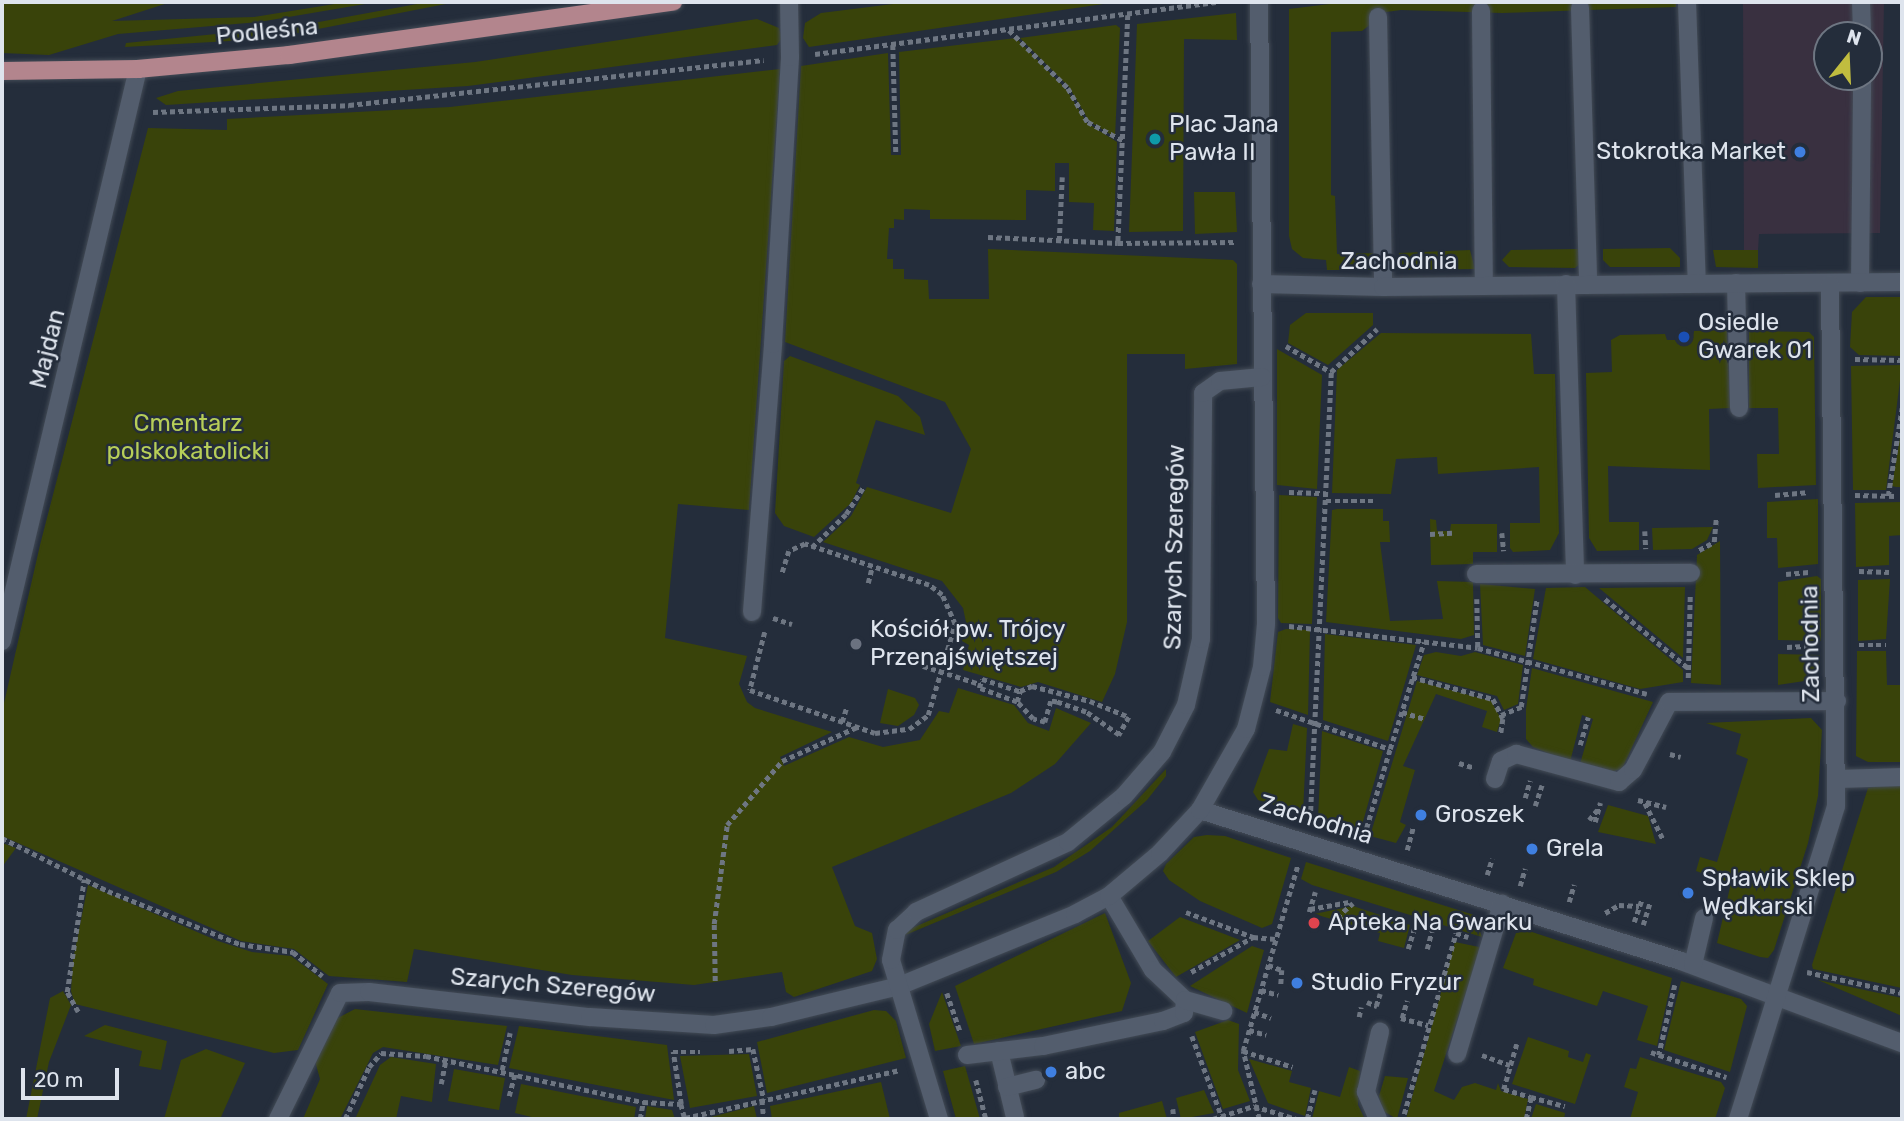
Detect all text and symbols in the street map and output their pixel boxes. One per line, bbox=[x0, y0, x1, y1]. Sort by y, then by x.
street label: Podleśna bbox=[214, 12, 320, 52]
north arrow bbox=[1813, 21, 1883, 91]
text: N bbox=[1844, 24, 1864, 51]
place label: Plac Jana Pawła II bbox=[1169, 111, 1279, 167]
marker: Plac Jana Pawła II bbox=[1147, 131, 1163, 147]
place label: Stokrotka Market bbox=[1596, 138, 1786, 166]
marker: Stokrotka Market bbox=[1792, 144, 1808, 160]
street label: Zachodnia bbox=[1340, 248, 1458, 276]
street label: Majdan bbox=[24, 306, 72, 392]
place label: Osiedle Gwarek 01 bbox=[1698, 309, 1813, 365]
marker: Osiedle Gwarek 01 bbox=[1676, 329, 1692, 345]
park label: Cmentarz polskokatolicki bbox=[106, 410, 270, 466]
street label: Szarych Szeregów bbox=[1159, 444, 1191, 650]
street label: Zachodnia bbox=[1796, 585, 1826, 703]
place label: Kościół pw. Trójcy Przenajświętszej bbox=[870, 616, 1066, 672]
marker: Kościół pw. Trójcy Przenajświętszej bbox=[848, 636, 864, 652]
street label: Zachodnia bbox=[1256, 789, 1376, 851]
place label: Groszek bbox=[1435, 801, 1524, 829]
marker: Groszek bbox=[1413, 807, 1429, 823]
place label: Grela bbox=[1546, 835, 1604, 863]
marker: Grela bbox=[1524, 841, 1540, 857]
place label: Spławik Sklep Wędkarski bbox=[1702, 865, 1855, 921]
marker: Spławik Sklep Wędkarski bbox=[1680, 885, 1696, 901]
place label: Apteka Na Gwarku bbox=[1328, 909, 1533, 937]
marker: Apteka Na Gwarku bbox=[1306, 915, 1322, 931]
street label: Szarych Szeregów bbox=[449, 963, 657, 1009]
place label: Studio Fryzur bbox=[1311, 969, 1461, 997]
marker: Studio Fryzur bbox=[1289, 975, 1305, 991]
scale bar bbox=[24, 1054, 122, 1098]
place label: abc bbox=[1065, 1058, 1106, 1086]
marker: abc bbox=[1043, 1064, 1059, 1080]
text: 20 m bbox=[34, 1067, 83, 1092]

